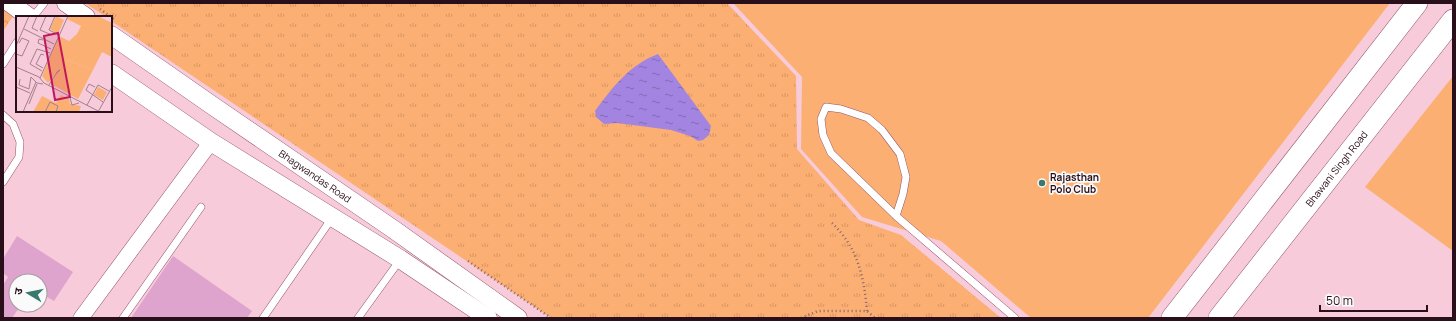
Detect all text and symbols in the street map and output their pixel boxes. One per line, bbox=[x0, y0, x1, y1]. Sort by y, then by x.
inset map bbox=[16, 16, 112, 112]
street label: Bhawani Singh Road bbox=[1302, 128, 1371, 209]
street label: Bhagwandas Road bbox=[276, 146, 354, 206]
place label: Rajasthan Polo Club bbox=[1050, 170, 1099, 196]
marker: Rajasthan Polo Club bbox=[1037, 178, 1047, 188]
north arrow bbox=[8, 273, 48, 313]
text: उ bbox=[10, 286, 26, 296]
scale bar bbox=[1320, 287, 1427, 313]
text: 50 m bbox=[1326, 292, 1353, 309]

